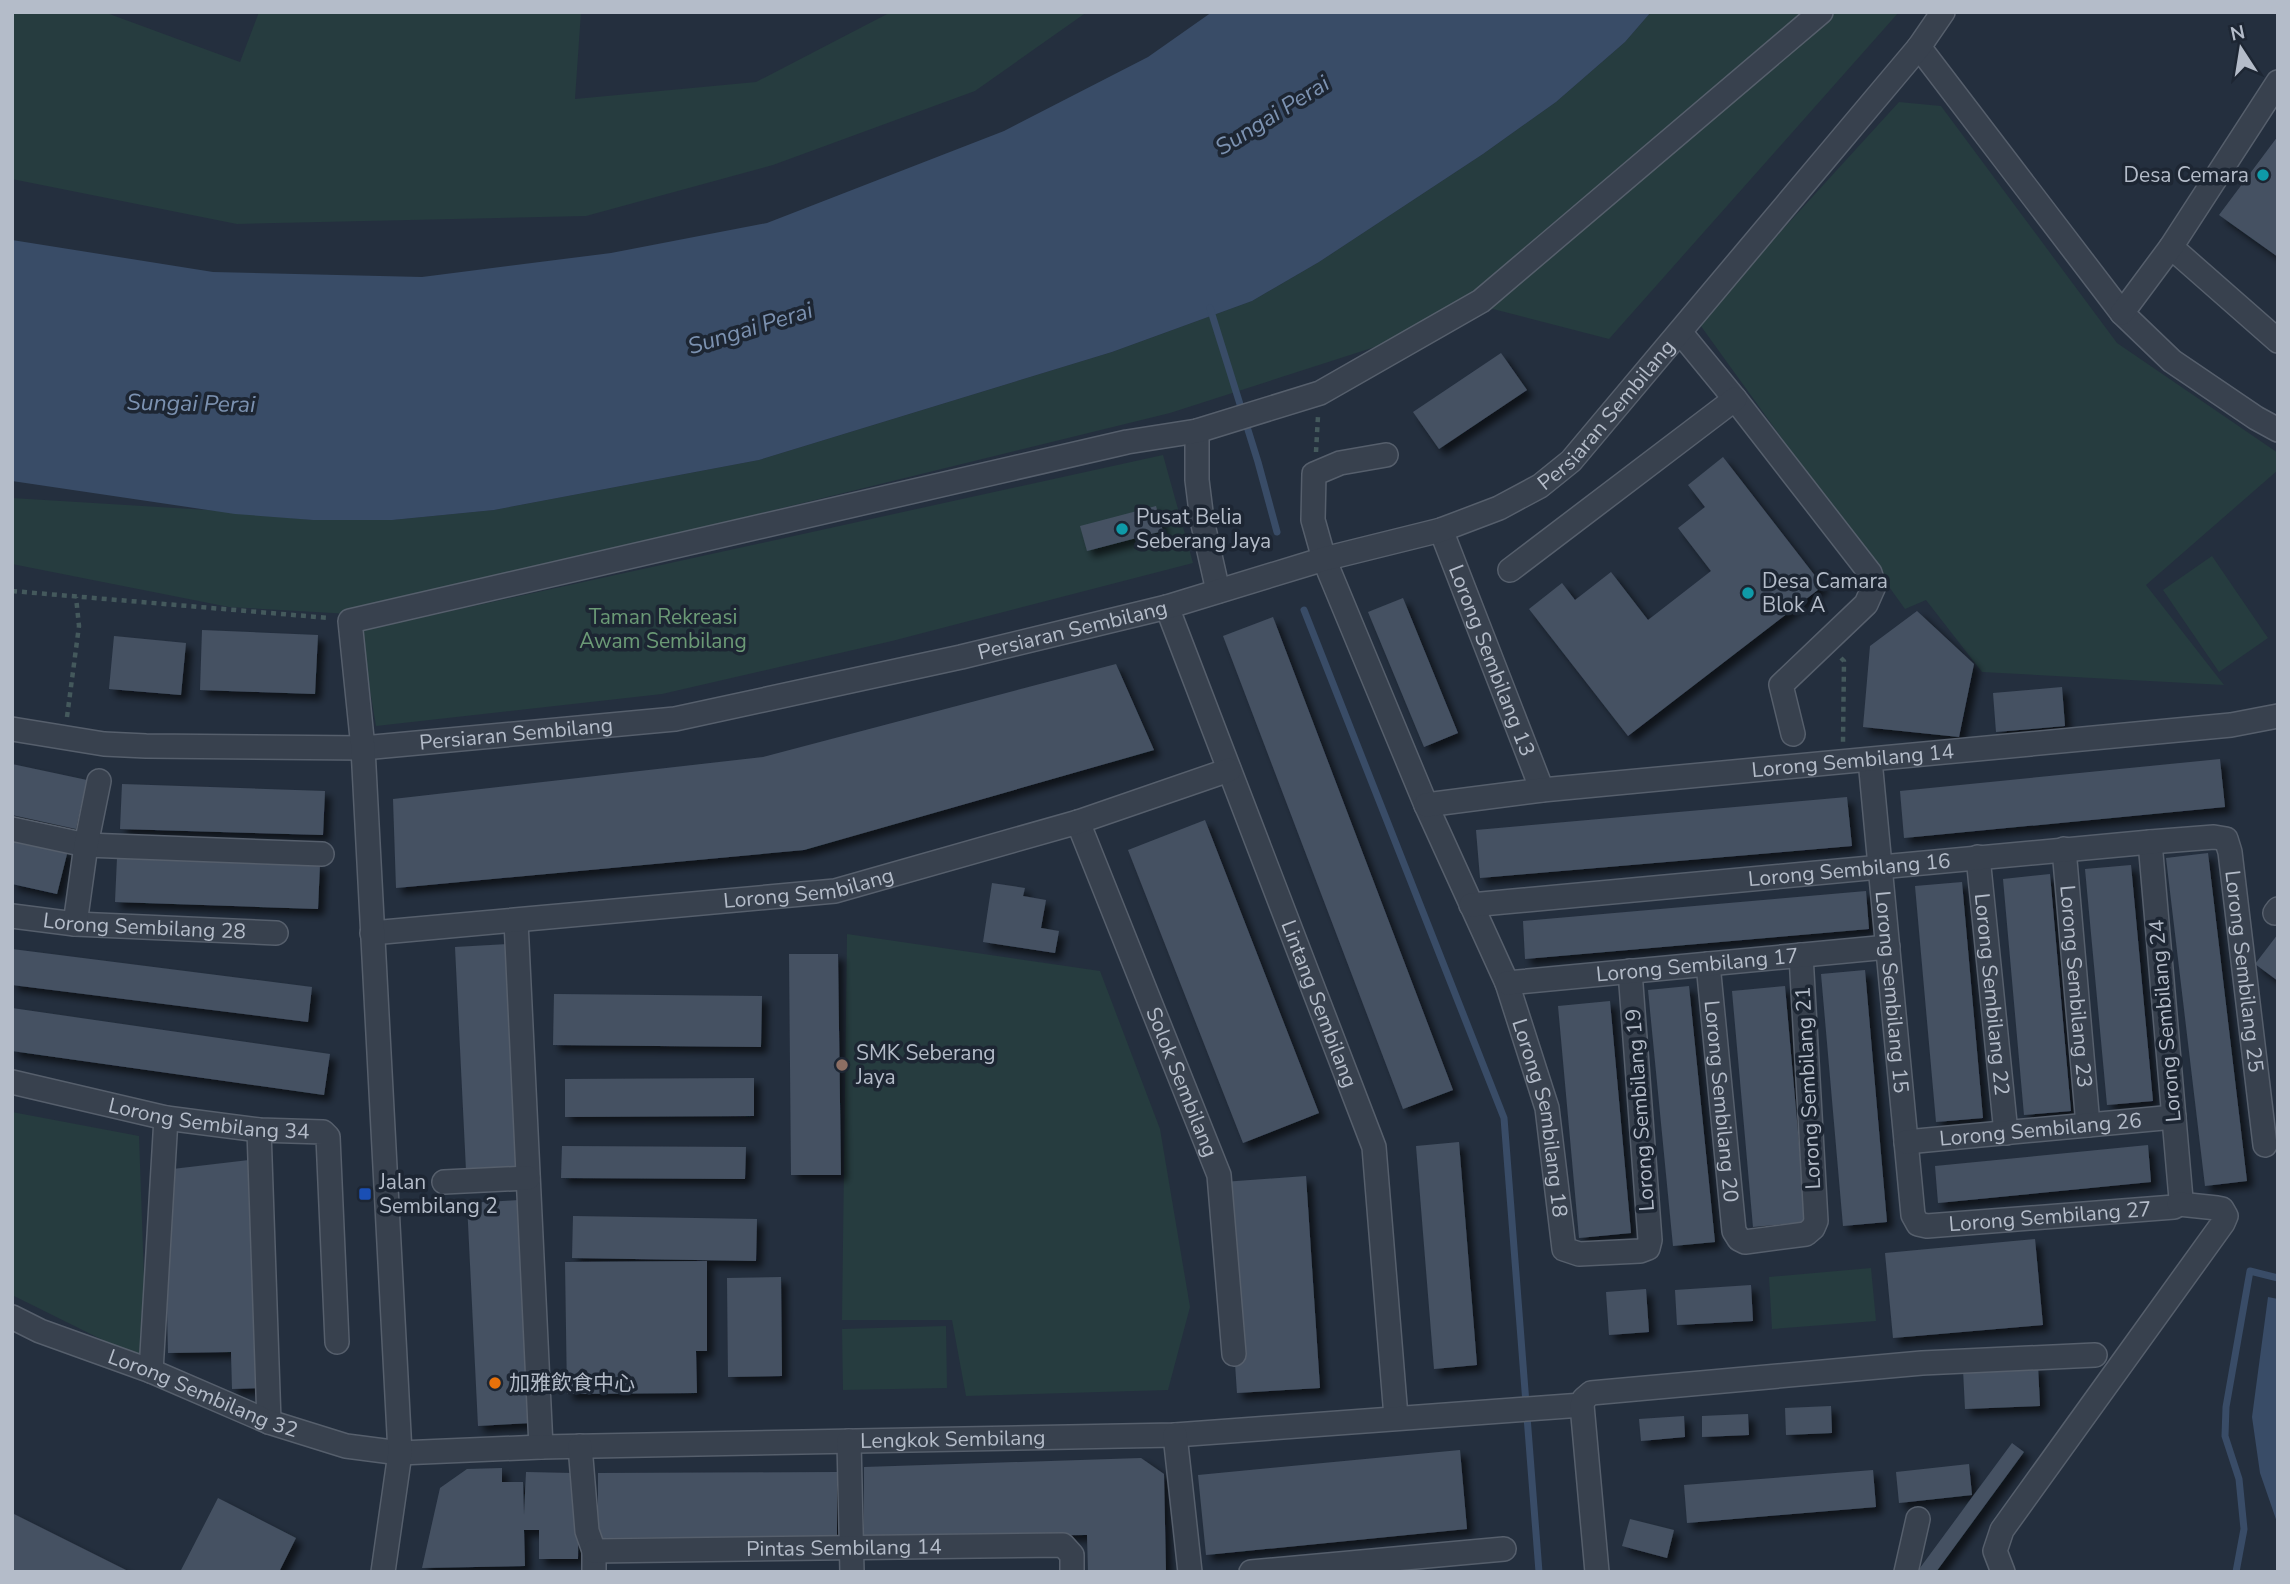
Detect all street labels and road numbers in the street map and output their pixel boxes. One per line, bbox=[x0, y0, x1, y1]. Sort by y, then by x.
street label: Persiaran Sembilang bbox=[1531, 333, 1681, 497]
street label: Lorong Sembilang 13 bbox=[1442, 561, 1542, 760]
street label: Persiaran Sembilang bbox=[975, 593, 1170, 666]
street label: Persiaran Sembilang bbox=[418, 711, 614, 757]
street label: Lorong Sembilang 14 bbox=[1750, 737, 1955, 784]
street label: Lorong Sembilang 16 bbox=[1747, 847, 1952, 893]
street label: Lorong Sembilang bbox=[722, 861, 897, 915]
street label: Lorong Sembilang 25 bbox=[2218, 869, 2270, 1074]
street label: Lorong Sembilang 23 bbox=[2053, 884, 2099, 1089]
street label: Lorong Sembilang 15 bbox=[1868, 890, 1915, 1094]
street label: Lorong Sembilang 22 bbox=[1968, 892, 2016, 1097]
street label: Lorong Sembilang 28 bbox=[41, 906, 247, 946]
street label: Lintang Sembilang bbox=[1274, 916, 1364, 1092]
street label: Lorong Sembilang 24 bbox=[2142, 919, 2188, 1123]
street label: Lorong Sembilang 17 bbox=[1595, 942, 1800, 989]
street label: Lorong Sembilang 21 bbox=[1789, 986, 1827, 1190]
street label: Lorong Sembilang 20 bbox=[1698, 999, 1745, 1204]
street label: Solok Sembilang bbox=[1139, 1003, 1224, 1161]
street label: Lorong Sembilang 19 bbox=[1619, 1008, 1661, 1212]
street label: Lorong Sembilang 18 bbox=[1505, 1015, 1574, 1219]
street label: Lorong Sembilang 34 bbox=[106, 1091, 310, 1146]
street label: Lorong Sembilang 26 bbox=[1938, 1106, 2143, 1153]
street label: Lorong Sembilang 27 bbox=[1948, 1195, 2152, 1238]
street label: Lorong Sembilang 32 bbox=[104, 1343, 302, 1444]
street label: Lengkok Sembilang bbox=[860, 1423, 1046, 1455]
street label: Pintas Sembilang 14 bbox=[746, 1533, 942, 1563]

